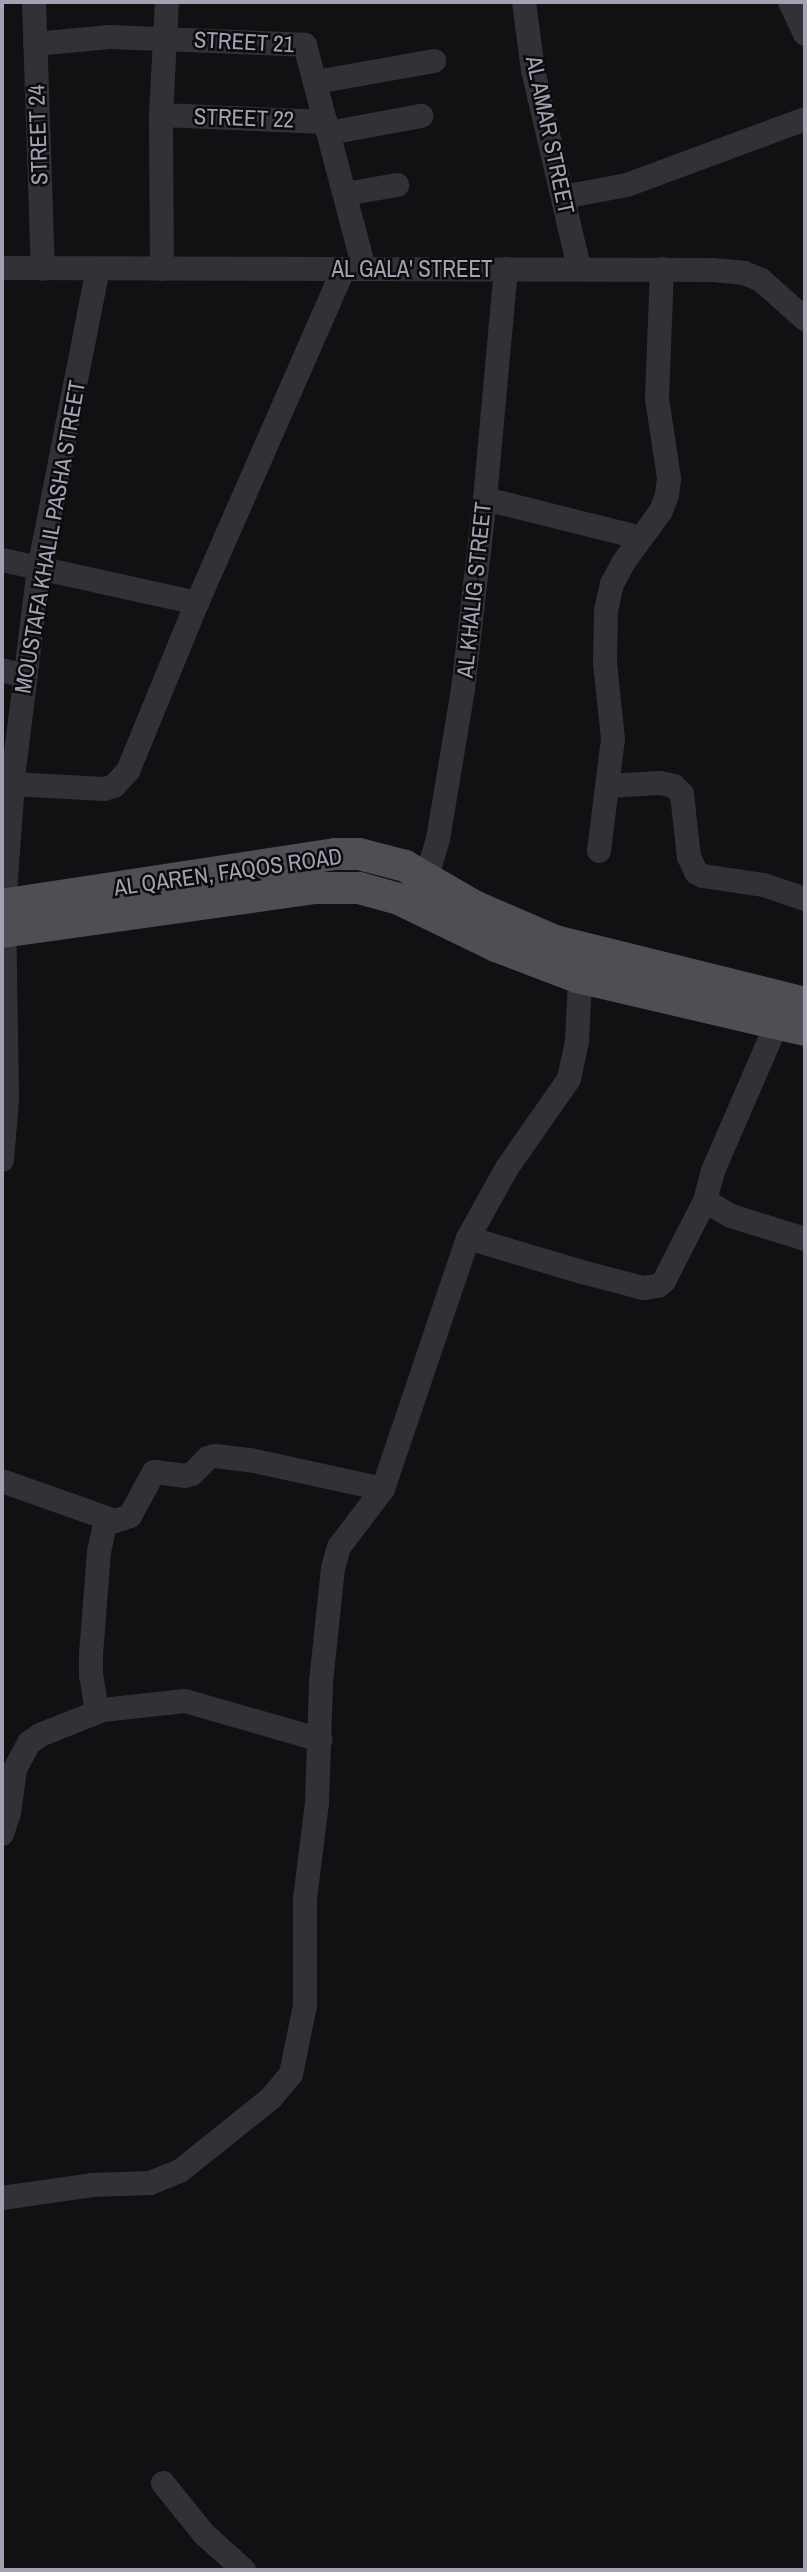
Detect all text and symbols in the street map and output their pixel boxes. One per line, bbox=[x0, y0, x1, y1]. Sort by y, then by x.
street label: STREET 21 bbox=[193, 26, 295, 58]
street label: AL AMAR STREET bbox=[520, 53, 580, 217]
street label: STREET 24 bbox=[22, 84, 54, 186]
street label: STREET 22 bbox=[193, 102, 295, 134]
street label: AL GALA' STREET bbox=[331, 255, 493, 283]
street label: MOUSTAFA KHALIL PASHA STREET bbox=[9, 377, 91, 697]
street label: AL KHALIG STREET bbox=[451, 500, 497, 680]
street label: AL QAREN, FAQOS ROAD bbox=[112, 842, 344, 902]

